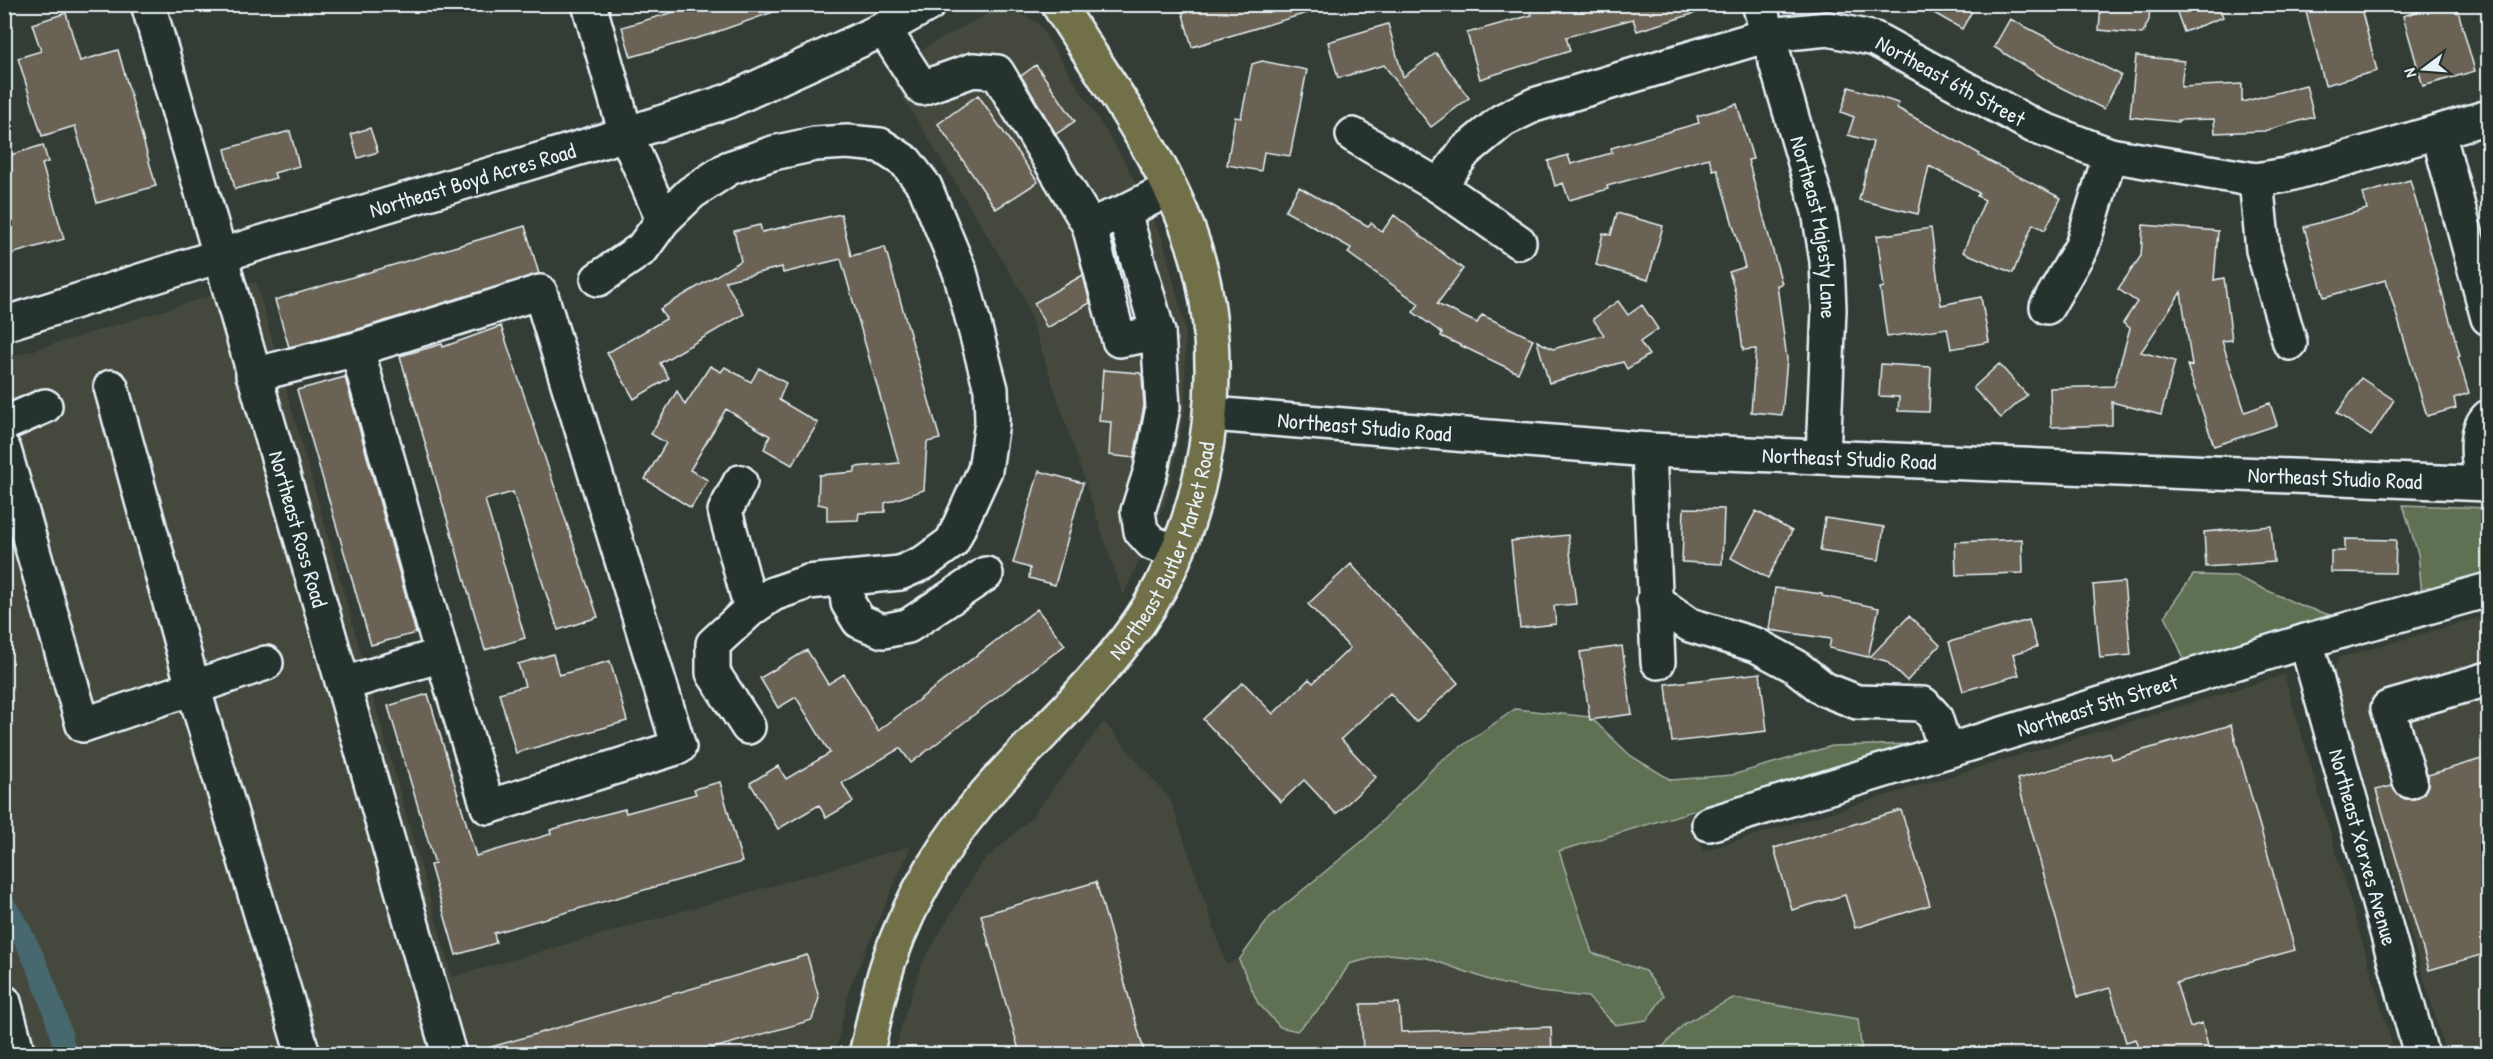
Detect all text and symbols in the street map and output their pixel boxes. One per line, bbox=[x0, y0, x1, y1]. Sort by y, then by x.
street label: Northeast 6th Street bbox=[1871, 27, 2031, 134]
north arrow bbox=[2394, 39, 2454, 99]
text: N bbox=[2398, 66, 2421, 80]
street label: Northeast Majesty Lane bbox=[1783, 132, 1844, 320]
street label: Northeast Boyd Acres Road bbox=[366, 135, 579, 225]
street label: Northeast Studio Road bbox=[1276, 404, 1453, 449]
street label: Northeast Butler Market Road bbox=[1102, 439, 1222, 666]
street label: Northeast Studio Road bbox=[1762, 440, 1938, 477]
street label: Northeast Ross Road bbox=[262, 447, 335, 611]
street label: Northeast Studio Road bbox=[2247, 459, 2423, 496]
street label: Northeast 5th Street bbox=[2013, 666, 2182, 744]
street label: Northeast Xerxes Avenue bbox=[2322, 745, 2405, 949]

